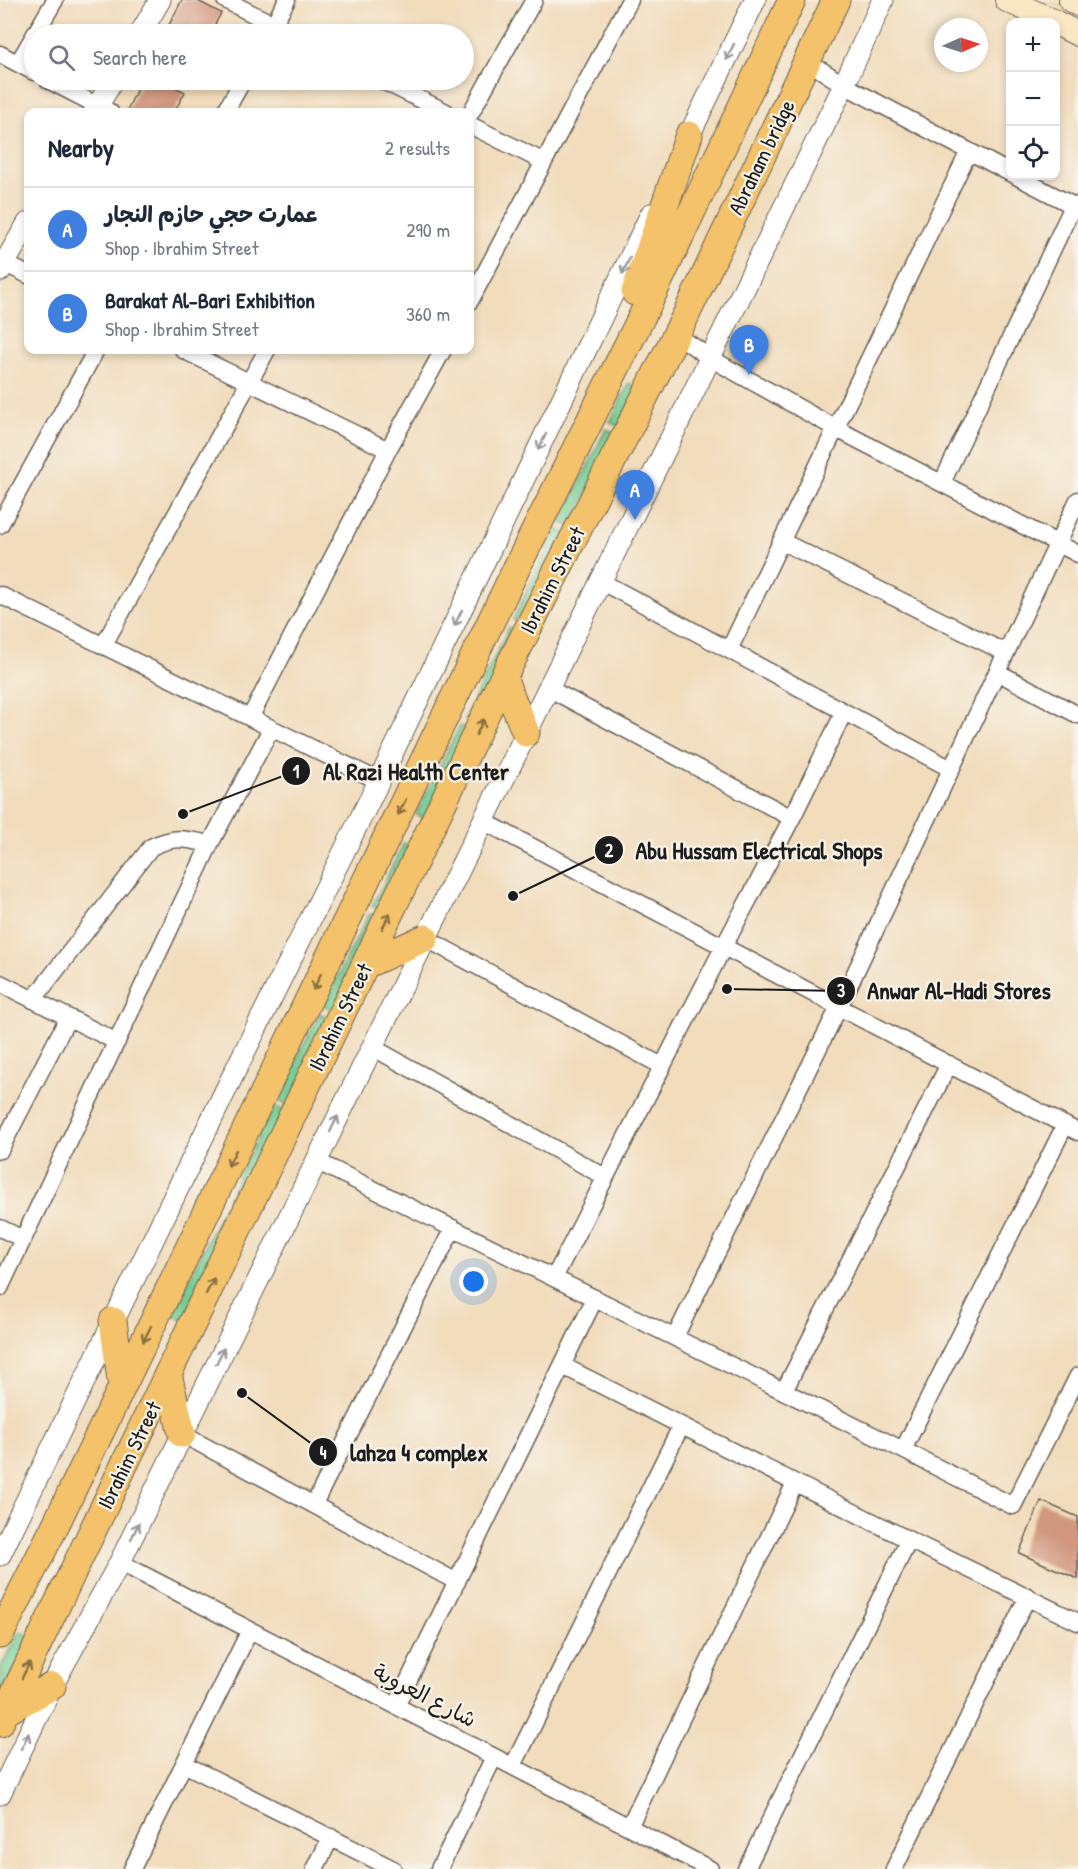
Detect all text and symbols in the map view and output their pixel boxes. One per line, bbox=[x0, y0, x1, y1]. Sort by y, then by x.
north arrow bbox=[934, 18, 988, 72]
map controls bbox=[1006, 18, 1060, 180]
button: + bbox=[1006, 18, 1060, 72]
search box bbox=[24, 24, 474, 90]
icon: search bbox=[45, 41, 78, 74]
text: Search here bbox=[93, 42, 187, 72]
one-way arrow bbox=[723, 43, 735, 61]
button: − bbox=[1006, 72, 1060, 126]
street label: Abraham bridge bbox=[720, 94, 802, 219]
button: locate bbox=[1006, 126, 1060, 180]
text: Nearby bbox=[48, 130, 114, 165]
text: 2 results bbox=[385, 134, 450, 161]
text: عمارت حجي حازم النجار bbox=[105, 199, 319, 229]
text: A bbox=[63, 216, 72, 243]
text: 290 m bbox=[406, 216, 450, 243]
text: Shop · Ibrahim Street bbox=[105, 234, 259, 261]
one-way arrow bbox=[620, 256, 632, 274]
text: Barakat Al-Bari Exhibition bbox=[105, 285, 315, 315]
text: B bbox=[62, 300, 73, 327]
text: 360 m bbox=[406, 300, 450, 327]
text: Shop · Ibrahim Street bbox=[105, 315, 259, 342]
pin: B bbox=[730, 326, 768, 375]
one-way arrow bbox=[536, 432, 548, 450]
pin: A bbox=[616, 470, 654, 520]
street label: Ibrahim Street bbox=[512, 521, 592, 639]
one-way arrow bbox=[451, 608, 463, 626]
one-way arrow bbox=[474, 718, 486, 736]
callout: Al Razi Health Center bbox=[281, 750, 521, 792]
text: Al Razi Health Center bbox=[323, 755, 510, 787]
text: 1 bbox=[293, 759, 300, 784]
one-way arrow bbox=[395, 797, 407, 815]
callout: Abu Hussam Electrical Shops bbox=[594, 829, 895, 871]
text: Abu Hussam Electrical Shops bbox=[636, 834, 882, 867]
text: 2 bbox=[605, 838, 614, 863]
one-way arrow bbox=[381, 913, 393, 931]
street label: Ibrahim Street bbox=[301, 958, 379, 1076]
callout: Anwar Al-Hadi Stores bbox=[826, 970, 1063, 1012]
one-way arrow bbox=[310, 973, 322, 991]
text: Anwar Al-Hadi Stores bbox=[867, 974, 1051, 1006]
text: 3 bbox=[837, 978, 845, 1003]
one-way arrow bbox=[329, 1116, 340, 1134]
one-way arrow bbox=[226, 1149, 238, 1167]
your location bbox=[459, 1267, 488, 1296]
one-way arrow bbox=[205, 1278, 217, 1296]
one-way arrow bbox=[141, 1324, 153, 1342]
one-way arrow bbox=[215, 1347, 227, 1365]
street label: Ibrahim Street bbox=[90, 1396, 168, 1514]
callout: lahza 4 complex bbox=[308, 1431, 500, 1473]
text: lahza 4 complex bbox=[350, 1436, 488, 1469]
text: 4 bbox=[320, 1440, 327, 1465]
one-way arrow bbox=[129, 1522, 141, 1540]
street label: شارع العروبة bbox=[368, 1656, 482, 1735]
one-way arrow bbox=[20, 1662, 32, 1680]
one-way arrow bbox=[20, 1733, 32, 1751]

